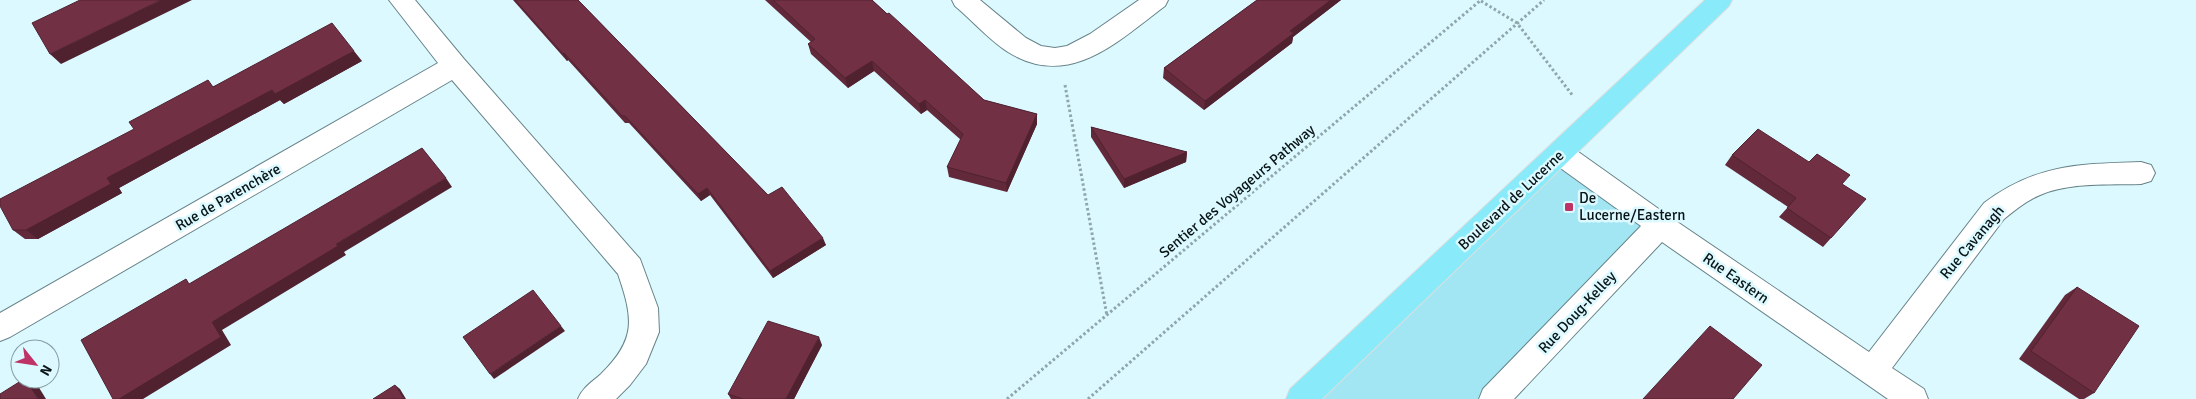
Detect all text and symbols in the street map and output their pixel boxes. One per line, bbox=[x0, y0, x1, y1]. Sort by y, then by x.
street label: Sentier des Voyageurs Pathway bbox=[1155, 121, 1319, 261]
street label: Boulevard de Lucerne bbox=[1454, 146, 1568, 254]
street label: Rue de Parenchère bbox=[172, 160, 284, 234]
place label: De Lucerne/Eastern bbox=[1579, 189, 1686, 224]
marker: De Lucerne/Eastern bbox=[1563, 201, 1575, 213]
street label: Rue Cavanagh bbox=[1936, 202, 2008, 282]
street label: Rue Eastern bbox=[1699, 249, 1773, 307]
street label: Rue Doug-Kelley bbox=[1534, 267, 1620, 357]
north arrow bbox=[10, 339, 60, 389]
text: N bbox=[36, 362, 56, 379]

